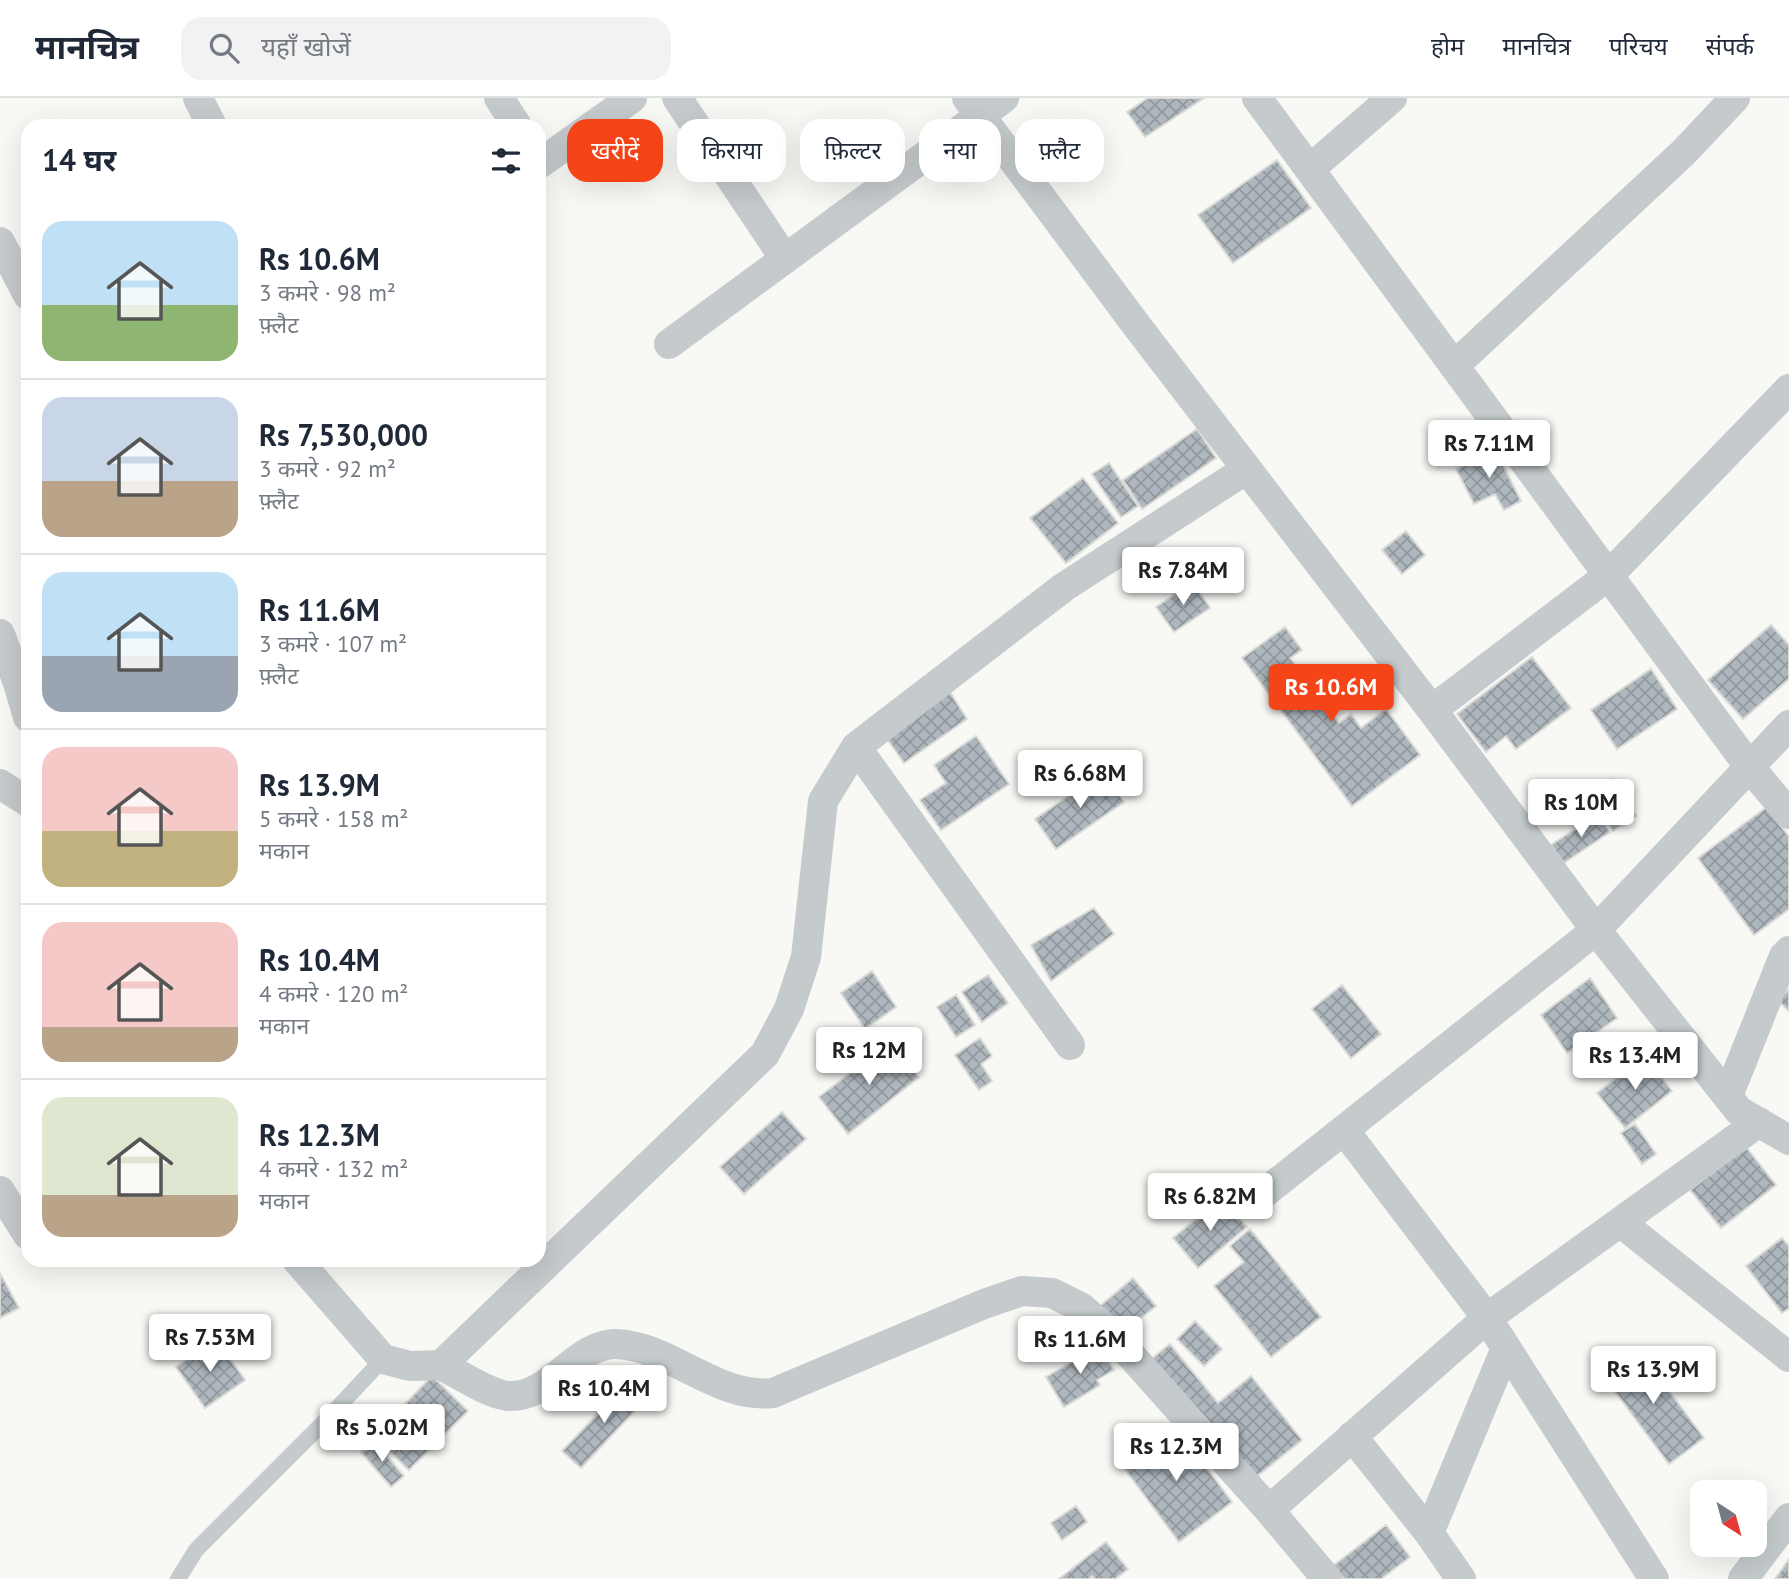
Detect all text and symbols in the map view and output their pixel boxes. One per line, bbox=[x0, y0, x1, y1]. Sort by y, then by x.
search box bbox=[181, 17, 671, 80]
text: मानचित्र bbox=[35, 25, 139, 68]
icon: search bbox=[205, 29, 243, 67]
text: यहाँ खोजें bbox=[261, 30, 351, 63]
text: होम bbox=[1431, 31, 1464, 62]
text: मानचित्र bbox=[1502, 31, 1571, 62]
text: परिचय bbox=[1609, 31, 1668, 62]
text: संपर्क bbox=[1706, 31, 1754, 62]
chip: खरीदें bbox=[567, 119, 663, 182]
chip: किराया bbox=[677, 119, 786, 182]
chip: फ़िल्टर bbox=[800, 119, 905, 182]
chip: नया bbox=[919, 119, 1001, 182]
chip: फ़्लैट bbox=[1015, 119, 1104, 182]
text: 14 घर bbox=[42, 140, 116, 179]
icon: filters bbox=[487, 142, 525, 180]
text: Rs 10.6M bbox=[259, 239, 380, 278]
icon: home bbox=[98, 249, 182, 333]
text: 3 कमरे · 98 m² bbox=[259, 278, 396, 307]
text: फ़्लैट bbox=[259, 310, 299, 339]
text: Rs 7,530,000 bbox=[259, 415, 428, 454]
pin: Rs 7.11M bbox=[1417, 420, 1561, 480]
icon: home bbox=[98, 425, 182, 509]
text: Rs 7.11M bbox=[1444, 428, 1534, 457]
text: 3 कमरे · 92 m² bbox=[259, 454, 396, 483]
text: फ़्लैट bbox=[259, 486, 299, 515]
pin: Rs 7.84M bbox=[1111, 547, 1255, 607]
text: Rs 7.84M bbox=[1138, 555, 1228, 584]
text: Rs 11.6M bbox=[259, 590, 380, 629]
icon: home bbox=[98, 600, 182, 684]
text: 3 कमरे · 107 m² bbox=[259, 629, 407, 658]
text: फ़्लैट bbox=[259, 661, 299, 690]
pin: Rs 10.6M bbox=[1259, 664, 1403, 724]
text: Rs 10.6M bbox=[1285, 672, 1377, 701]
pin: Rs 6.68M bbox=[1008, 750, 1152, 810]
text: Rs 6.68M bbox=[1034, 758, 1126, 787]
text: Rs 13.9M bbox=[259, 765, 380, 804]
icon: home bbox=[98, 775, 182, 859]
pin: Rs 10M bbox=[1524, 780, 1638, 839]
text: Rs 10M bbox=[1544, 787, 1618, 816]
text: 5 कमरे · 158 m² bbox=[259, 804, 408, 833]
text: मकान bbox=[259, 836, 309, 865]
text: Rs 10.4M bbox=[259, 940, 380, 979]
icon: home bbox=[98, 950, 182, 1034]
text: 4 कमरे · 120 m² bbox=[259, 979, 408, 1008]
text: मकान bbox=[259, 1011, 309, 1040]
pin: Rs 12M bbox=[812, 1028, 926, 1087]
pin: Rs 13.4M bbox=[1563, 1032, 1707, 1092]
text: Rs 12M bbox=[832, 1035, 906, 1064]
text: Rs 13.4M bbox=[1589, 1040, 1681, 1069]
text: Rs 12.3M bbox=[259, 1115, 380, 1154]
icon: home bbox=[98, 1125, 182, 1209]
text: 4 कमरे · 132 m² bbox=[259, 1154, 408, 1183]
pin: Rs 6.82M bbox=[1138, 1174, 1282, 1233]
text: Rs 6.82M bbox=[1164, 1181, 1256, 1210]
text: मकान bbox=[259, 1186, 309, 1215]
pin: Rs 7.53M bbox=[138, 1314, 282, 1374]
pin: Rs 11.6M bbox=[1008, 1316, 1152, 1376]
text: Rs 7.53M bbox=[165, 1322, 255, 1351]
text: Rs 11.6M bbox=[1034, 1324, 1126, 1353]
pin: Rs 13.9M bbox=[1581, 1346, 1725, 1406]
text: Rs 13.9M bbox=[1607, 1354, 1699, 1383]
pin: Rs 10.4M bbox=[532, 1366, 676, 1425]
text: Rs 10.4M bbox=[558, 1373, 650, 1402]
pin: Rs 5.02M bbox=[310, 1404, 454, 1464]
text: Rs 5.02M bbox=[336, 1412, 428, 1441]
pin: Rs 12.3M bbox=[1104, 1424, 1248, 1483]
text: Rs 12.3M bbox=[1130, 1431, 1222, 1460]
north arrow bbox=[1690, 1480, 1768, 1558]
map controls bbox=[1690, 1480, 1767, 1557]

